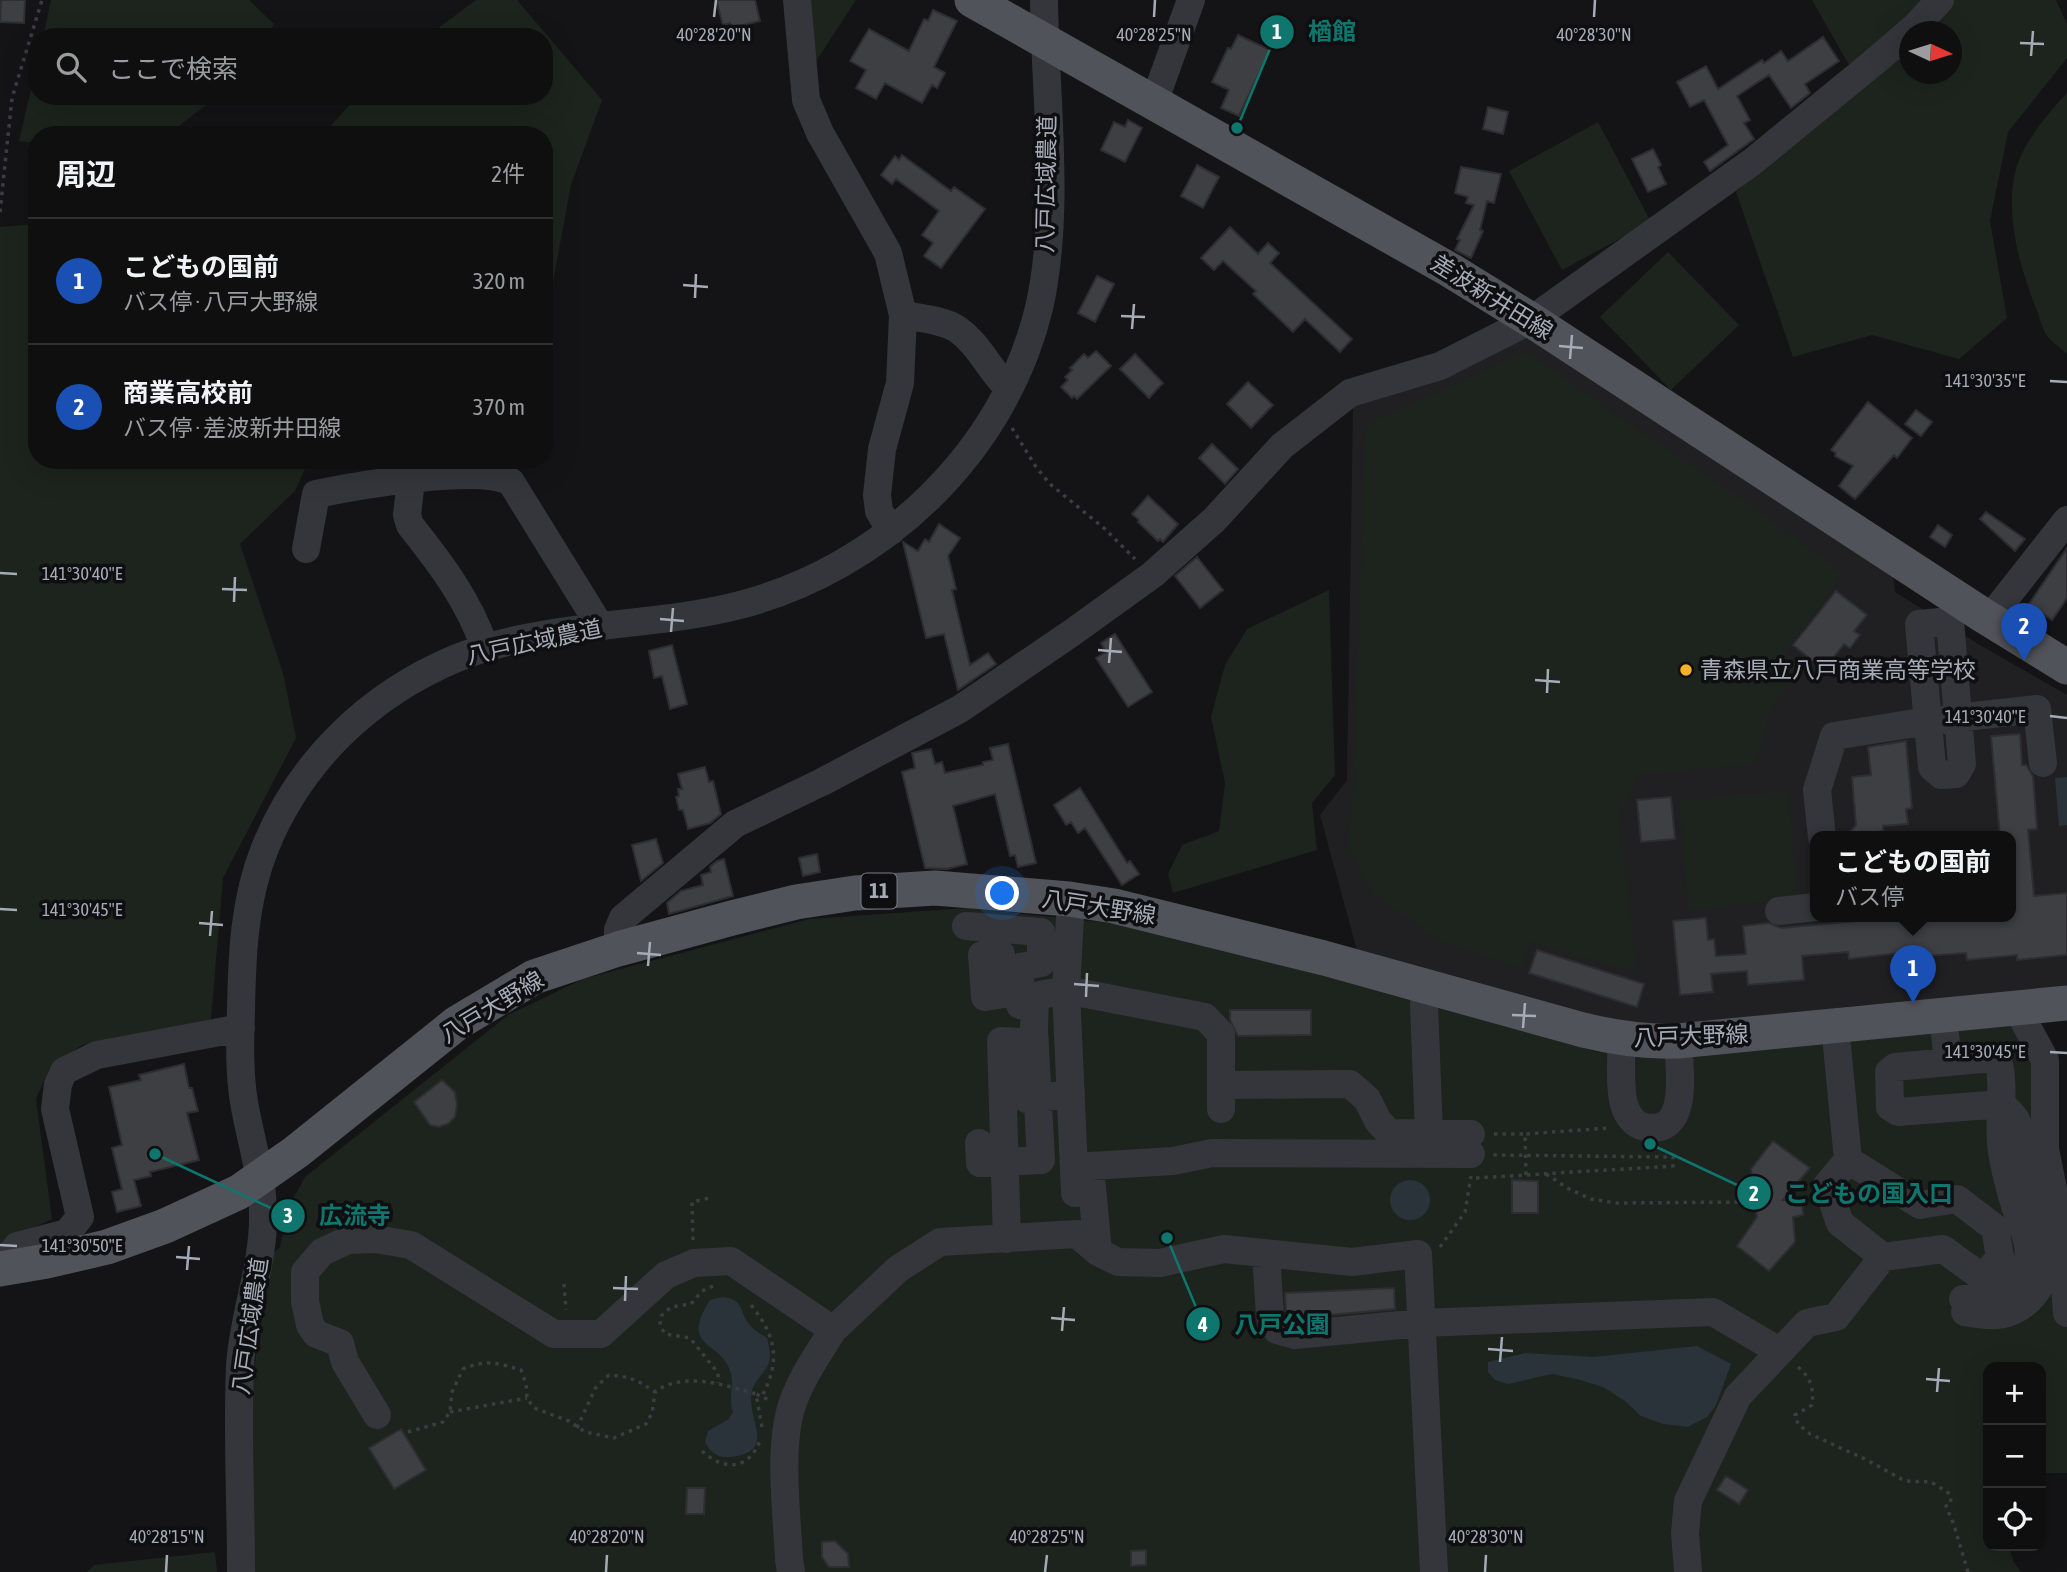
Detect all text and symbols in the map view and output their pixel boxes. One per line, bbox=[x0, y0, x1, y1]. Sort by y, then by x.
callout: 楢館 bbox=[1259, 9, 1370, 54]
text: 楢館 bbox=[1308, 18, 1356, 45]
text: 1 bbox=[1272, 19, 1282, 43]
north arrow bbox=[1899, 21, 1962, 84]
text: 40°28'20"N bbox=[676, 24, 752, 45]
text: 40°28'25"N bbox=[1116, 24, 1192, 45]
text: 40°28'30"N bbox=[1556, 24, 1632, 45]
search box bbox=[28, 28, 553, 105]
icon: search bbox=[52, 48, 90, 86]
text: ここで検索 bbox=[108, 54, 238, 84]
street label: 八戸広域農道 bbox=[1032, 115, 1060, 253]
text: 周辺 bbox=[56, 157, 116, 191]
text: 2件 bbox=[491, 161, 525, 187]
street label: 差波新井田線 bbox=[1427, 249, 1557, 345]
text: こどもの国前 bbox=[123, 252, 279, 282]
text: 1 bbox=[74, 268, 84, 294]
text: 320 m bbox=[473, 268, 525, 294]
text: バス停 · 八戸大野線 bbox=[123, 289, 318, 315]
text: 141°30'35"E bbox=[1945, 370, 2026, 391]
text: 商業高校前 bbox=[123, 378, 253, 408]
text: 2 bbox=[74, 394, 84, 420]
text: 370 m bbox=[473, 394, 525, 420]
text: バス停 · 差波新井田線 bbox=[123, 415, 341, 441]
text: 141°30'40"E bbox=[42, 563, 123, 584]
pin: 2 bbox=[2001, 603, 2047, 661]
street label: 八戸広域農道 bbox=[464, 615, 604, 669]
place label: 青森県立八戸商業高等学校 bbox=[1700, 657, 1976, 683]
marker: 青森県立八戸商業高等学校 bbox=[1678, 662, 1694, 678]
text: 141°30'40"E bbox=[1945, 706, 2026, 727]
popup bbox=[1810, 831, 2016, 922]
text: こどもの国前 bbox=[1835, 847, 1991, 877]
road number: 11 bbox=[862, 874, 896, 908]
your location bbox=[985, 876, 1019, 910]
text: バス停 bbox=[1835, 884, 1904, 910]
street label: 八戸大野線 bbox=[1040, 885, 1158, 929]
text: 141°30'45"E bbox=[42, 899, 123, 920]
pin: 1 bbox=[1890, 945, 1936, 1003]
street label: 八戸大野線 bbox=[436, 966, 548, 1048]
street label: 八戸大野線 bbox=[1633, 1021, 1749, 1051]
text: 141°30'45"E bbox=[1945, 1041, 2026, 1062]
callout: こどもの国入口 bbox=[1736, 1171, 1967, 1216]
text: こどもの国入口 bbox=[1785, 1180, 1953, 1207]
text: 2 bbox=[1749, 1181, 1759, 1205]
callout: 広流寺 bbox=[270, 1193, 405, 1238]
text: 広流寺 bbox=[319, 1202, 391, 1229]
text: 3 bbox=[283, 1203, 293, 1227]
text: 141°30'50"E bbox=[42, 1235, 123, 1256]
street label: 八戸広域農道 bbox=[228, 1256, 272, 1396]
callout: 八戸公園 bbox=[1185, 1302, 1344, 1347]
text: 八戸公園 bbox=[1234, 1311, 1330, 1338]
text: 4 bbox=[1197, 1312, 1208, 1336]
map controls bbox=[1983, 1362, 2046, 1551]
button: + bbox=[1983, 1362, 2046, 1425]
button: − bbox=[1983, 1425, 2046, 1488]
button: locate bbox=[1983, 1488, 2046, 1551]
text: 40°28'15"N bbox=[129, 1526, 205, 1547]
text: 40°28'20"N bbox=[569, 1526, 645, 1547]
text: 40°28'25"N bbox=[1009, 1526, 1085, 1547]
text: 40°28'30"N bbox=[1448, 1526, 1524, 1547]

